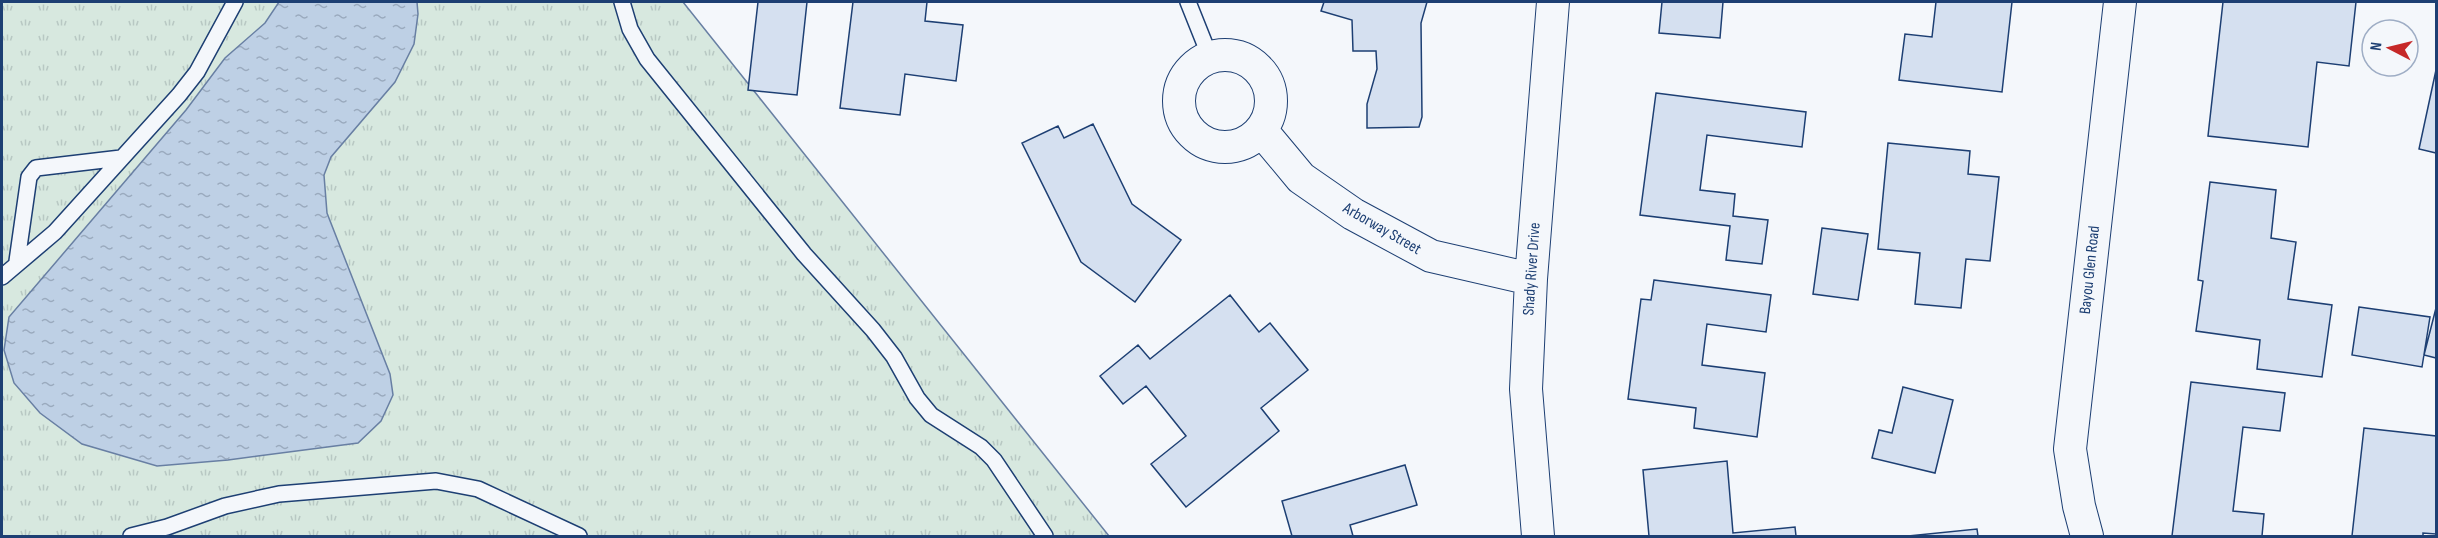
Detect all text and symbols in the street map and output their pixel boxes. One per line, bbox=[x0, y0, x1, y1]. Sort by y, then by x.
north arrow bbox=[2360, 18, 2420, 78]
text: N bbox=[2367, 41, 2387, 52]
street label: Arborway Street bbox=[1339, 198, 1425, 259]
street label: Shady River Drive bbox=[1519, 222, 1545, 316]
street label: Bayou Glen Road bbox=[2076, 225, 2104, 315]

